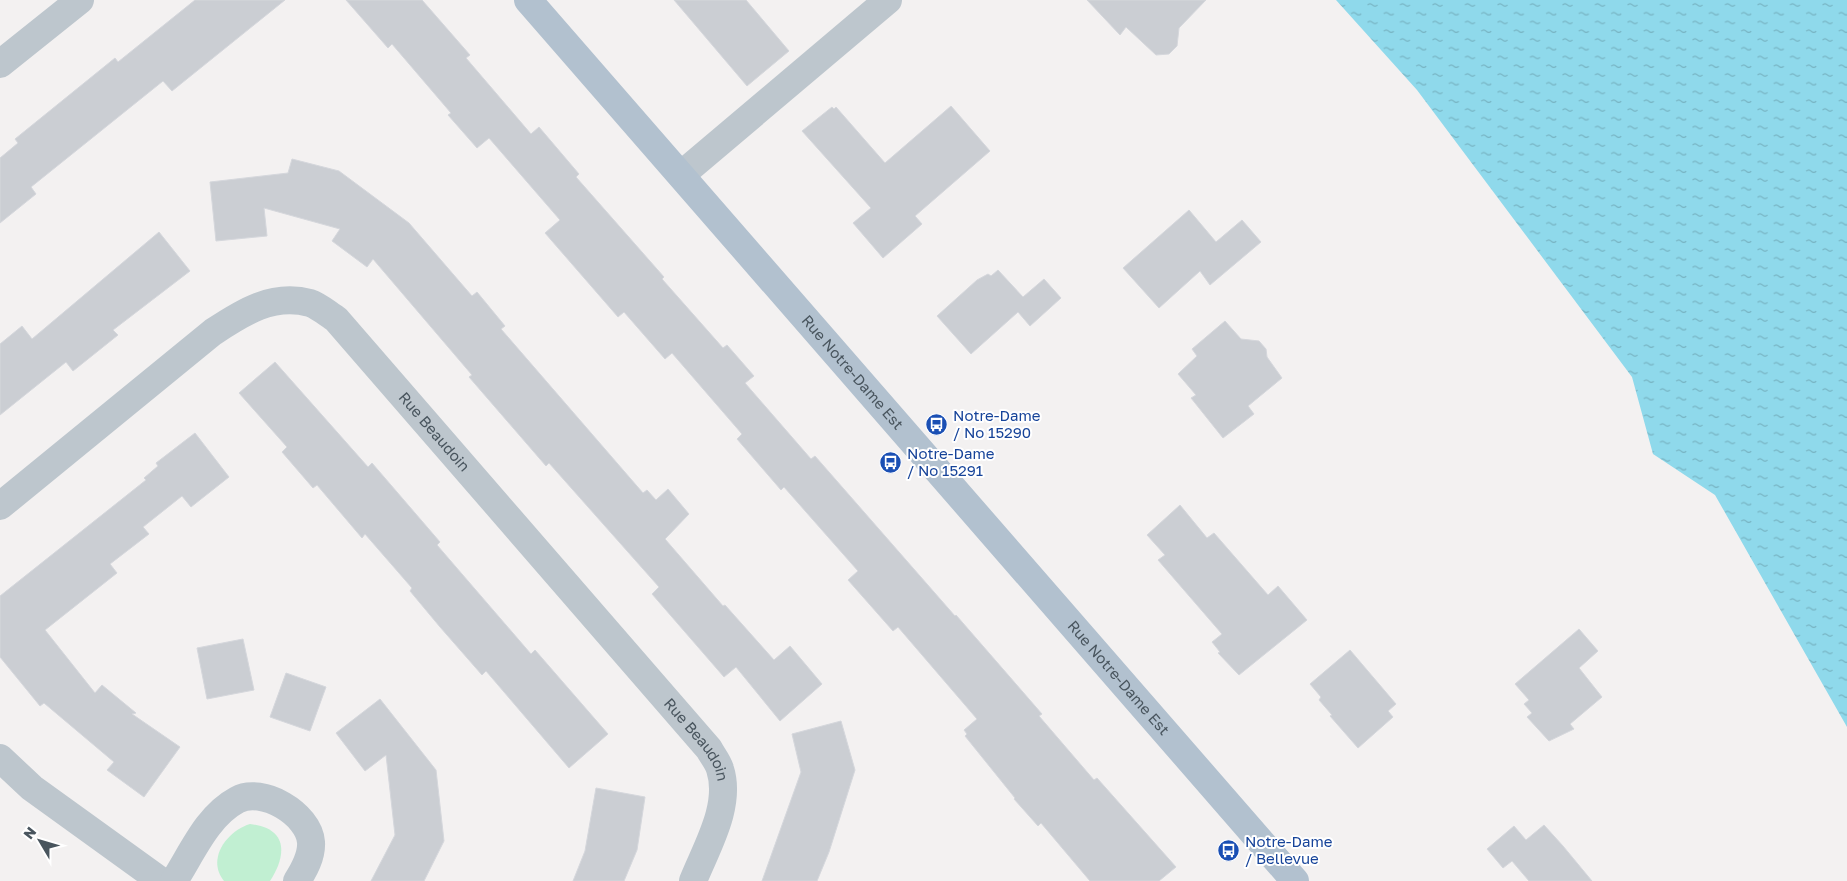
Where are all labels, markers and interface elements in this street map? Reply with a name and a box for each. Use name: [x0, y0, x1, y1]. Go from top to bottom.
street label: Rue Notre-Dame Est: [798, 311, 908, 433]
street label: Rue Beaudoin: [395, 388, 474, 475]
place label: Notre-Dame / No 15290: [953, 406, 1041, 441]
bus stop icon: Notre-Dame / No 15290: [925, 413, 949, 437]
place label: Notre-Dame / No 15291: [907, 444, 995, 479]
bus stop icon: Notre-Dame / No 15291: [879, 451, 903, 475]
street label: Rue Notre-Dame Est: [1064, 616, 1174, 738]
street label: Rue Beaudoin: [661, 694, 733, 782]
north arrow: [15, 816, 65, 866]
text: N: [19, 823, 39, 842]
place label: Notre-Dame / Bellevue: [1245, 832, 1333, 867]
bus stop icon: Notre-Dame / Bellevue: [1217, 839, 1241, 863]

